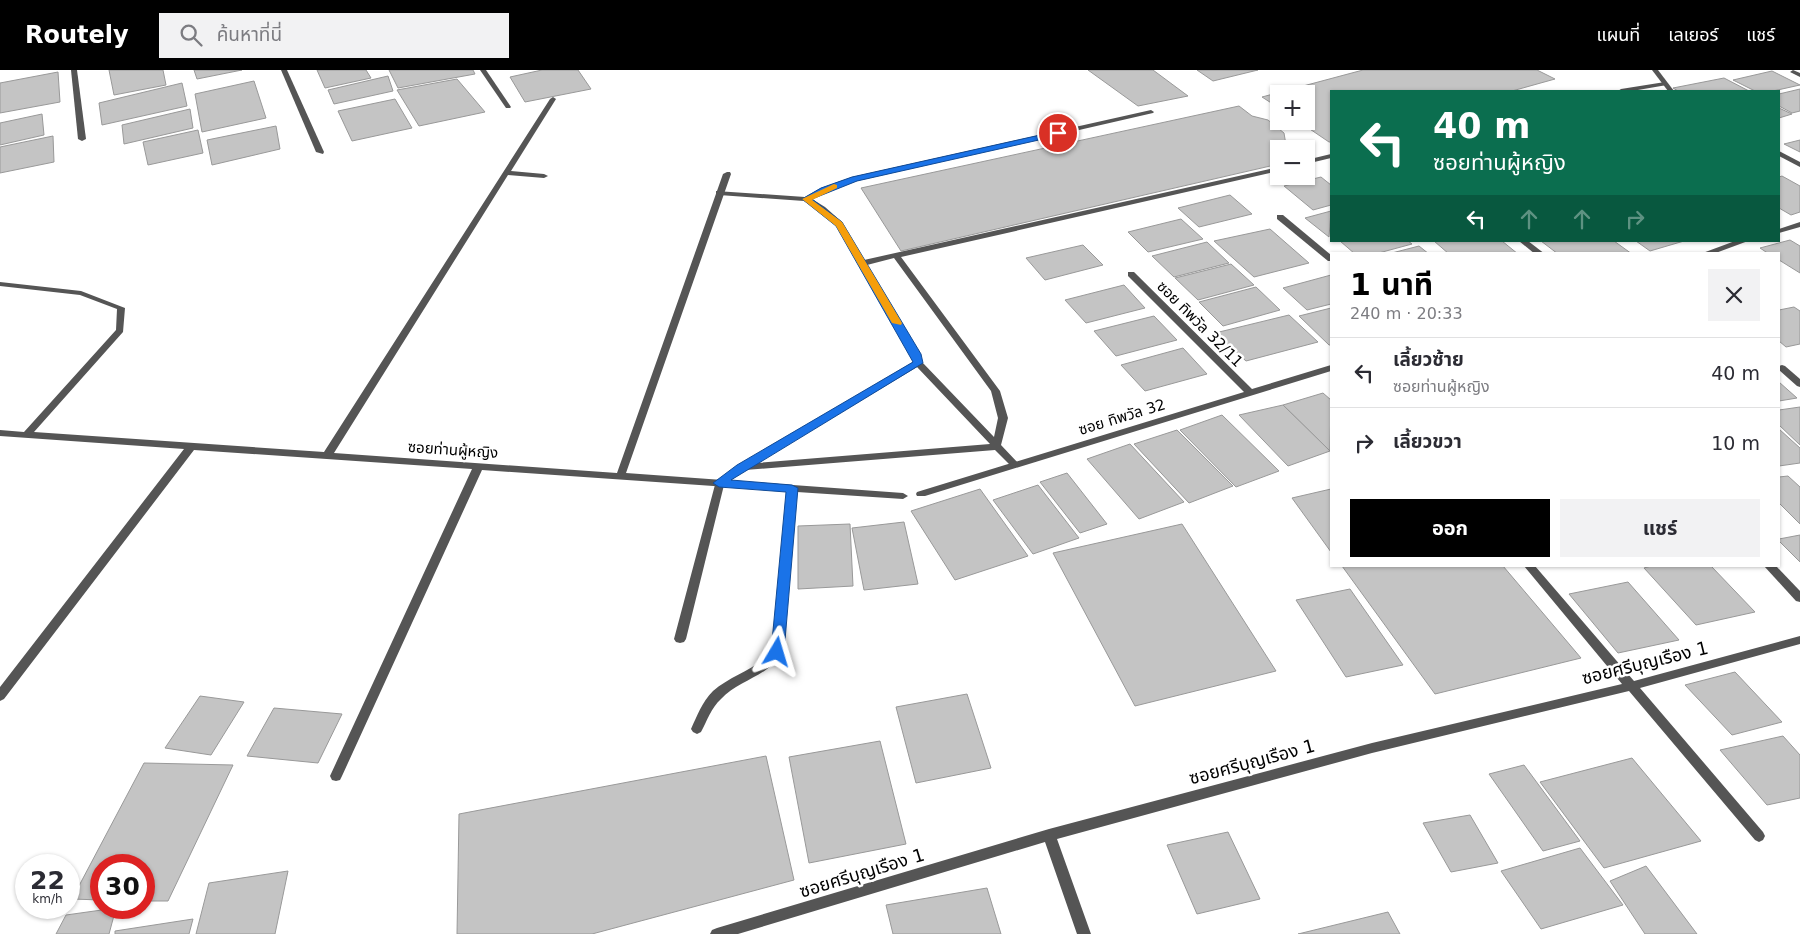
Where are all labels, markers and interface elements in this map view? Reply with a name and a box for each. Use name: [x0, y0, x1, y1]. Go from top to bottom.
search box: [159, 13, 509, 58]
text: Routely: [25, 21, 129, 49]
icon: search: [177, 21, 205, 49]
text: ค้นหาที่นี่: [217, 23, 282, 45]
text: แผนที่: [1596, 24, 1640, 45]
text: เลเยอร์: [1668, 24, 1718, 45]
text: แชร์: [1746, 24, 1775, 45]
map controls: [1270, 85, 1315, 185]
button: +: [1270, 85, 1315, 130]
text: 40 m: [1433, 106, 1530, 146]
icon: left: [1350, 110, 1415, 175]
pin: [1037, 112, 1079, 154]
icon: arrive: [1044, 119, 1072, 147]
button: −: [1270, 140, 1315, 185]
text: ซอยท่านผู้หญิง: [1433, 150, 1566, 175]
icon: left: [1462, 205, 1490, 233]
icon: ahead: [1515, 205, 1543, 233]
icon: ahead: [1568, 205, 1596, 233]
icon: right: [1621, 205, 1649, 233]
text: 1 นาที: [1350, 267, 1433, 302]
button: close: [1708, 269, 1760, 321]
street label: ซอย ทิพวัล 32/11: [1153, 277, 1247, 371]
text: 240 m · 20:33: [1350, 304, 1463, 323]
text: เลี้ยวซ้าย: [1393, 348, 1464, 370]
icon: left: [1350, 359, 1378, 387]
text: 40 m: [1711, 362, 1760, 384]
text: ซอยท่านผู้หญิง: [1393, 377, 1490, 396]
street label: ซอย ทิพวัล 32: [1076, 395, 1168, 439]
icon: right: [1350, 429, 1378, 457]
text: เลี้ยวขวา: [1393, 430, 1462, 452]
text: 10 m: [1711, 432, 1760, 454]
street label: ซอยท่านผู้หญิง: [407, 438, 499, 462]
button: ออก: [1350, 499, 1550, 557]
button: แชร์: [1560, 499, 1760, 557]
position arrow: [750, 625, 802, 677]
street label: ซอยศรีบุญเรือง 1: [1580, 637, 1710, 689]
street label: ซอยศรีบุญเรือง 1: [1187, 735, 1317, 789]
street label: ซอยศรีบุญเรือง 1: [797, 844, 927, 902]
speed limit sign: 30: [90, 854, 155, 919]
text: 22: [30, 866, 65, 895]
text: km/h: [32, 892, 63, 906]

